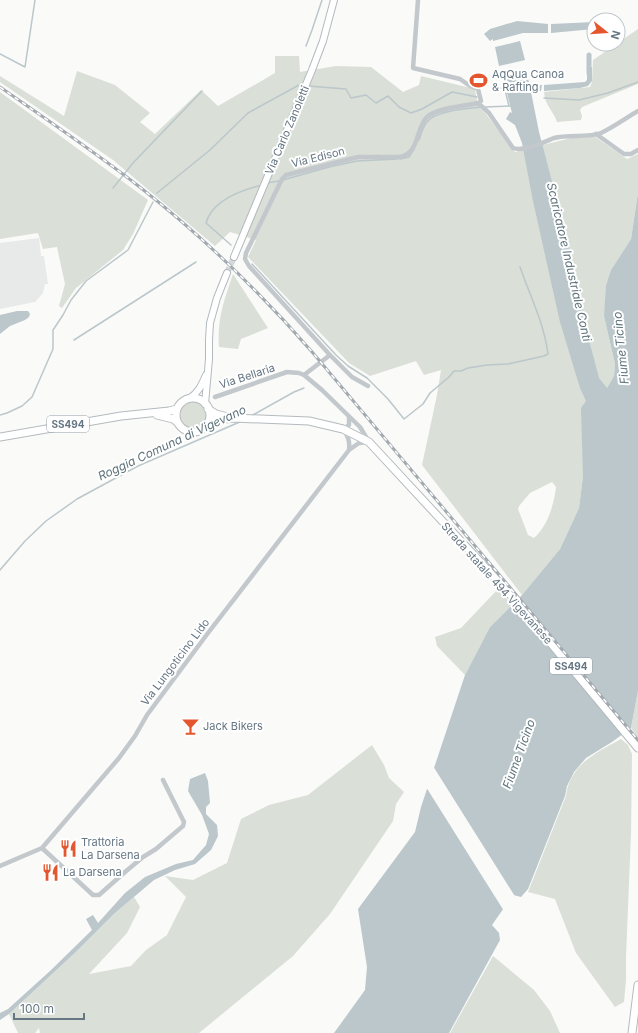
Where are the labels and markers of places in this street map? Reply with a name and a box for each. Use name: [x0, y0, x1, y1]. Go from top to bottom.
place label: AqQua Canoa & Rafting: [492, 67, 564, 94]
sports icon: AqQua Canoa & Rafting: [469, 70, 489, 90]
bar icon: Jack Bikers: [180, 716, 200, 736]
place label: Jack Bikers: [203, 719, 263, 733]
place label: Trattoria La Darsena: [81, 835, 140, 862]
restaurant icon: Trattoria La Darsena: [58, 838, 78, 858]
restaurant icon: La Darsena: [40, 862, 60, 882]
place label: La Darsena: [63, 865, 122, 879]

